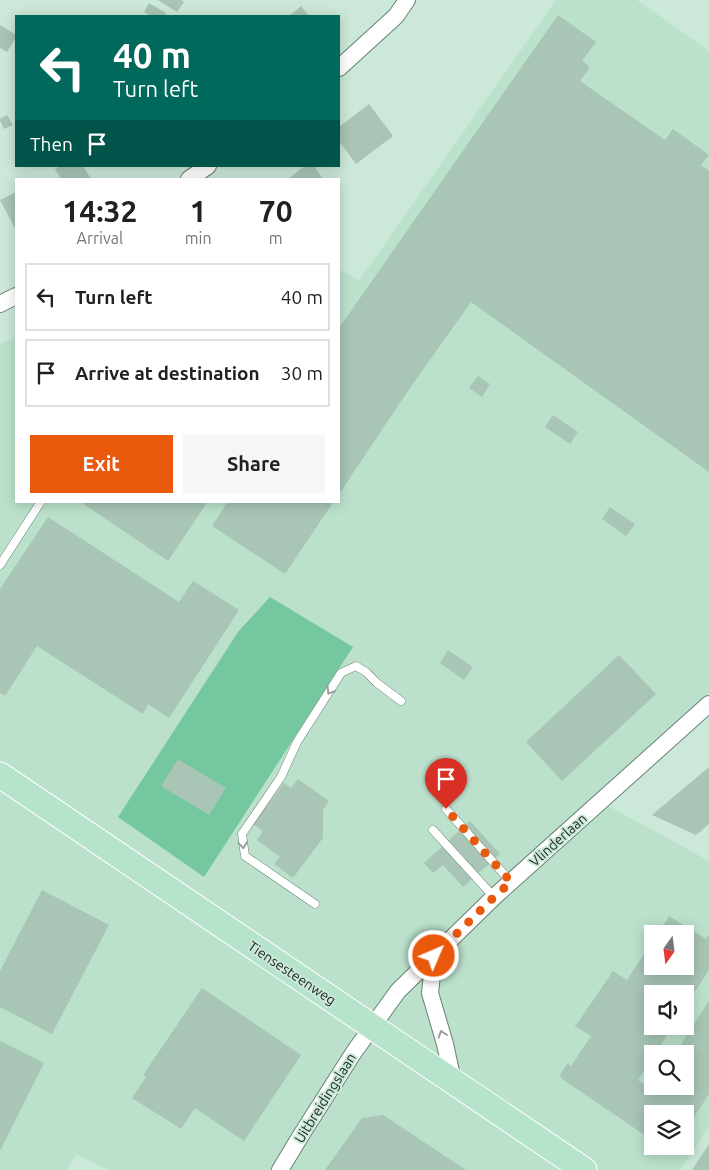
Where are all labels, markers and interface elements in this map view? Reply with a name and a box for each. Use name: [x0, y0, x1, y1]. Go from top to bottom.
icon: left: [30, 35, 95, 100]
text: 40 m: [113, 35, 191, 75]
text: Turn left: [113, 76, 198, 101]
icon: arrive: [83, 130, 111, 158]
text: Then: [30, 133, 73, 155]
text: 14:32: [62, 194, 137, 228]
text: 1: [190, 194, 207, 228]
text: 70: [259, 194, 293, 228]
text: Arrival: [77, 229, 123, 247]
text: min: [185, 229, 212, 247]
text: m: [269, 229, 283, 247]
icon: left: [32, 283, 60, 311]
text: Turn left: [75, 286, 153, 308]
text: 40 m: [281, 286, 323, 308]
icon: arrive: [32, 359, 60, 387]
text: Arrive at destination: [75, 362, 260, 384]
text: 30 m: [281, 362, 323, 384]
button: Exit: [30, 435, 173, 493]
button: Share: [183, 435, 325, 493]
one-way arrow: [326, 685, 336, 694]
pin: [425, 758, 467, 809]
icon: arrive: [432, 765, 460, 793]
street label: Vlinderlaan: [526, 810, 590, 870]
one-way arrow: [237, 842, 248, 850]
north arrow: [644, 925, 694, 975]
map controls: [644, 925, 694, 1155]
position arrow: [407, 929, 459, 981]
street label: Tiensesteenweg: [245, 938, 339, 1008]
button: sound: [644, 985, 694, 1035]
one-way arrow: [437, 1030, 447, 1038]
button: search: [644, 1045, 694, 1095]
street label: Uitbreidingslaan: [291, 1050, 359, 1146]
button: layers: [644, 1105, 694, 1155]

